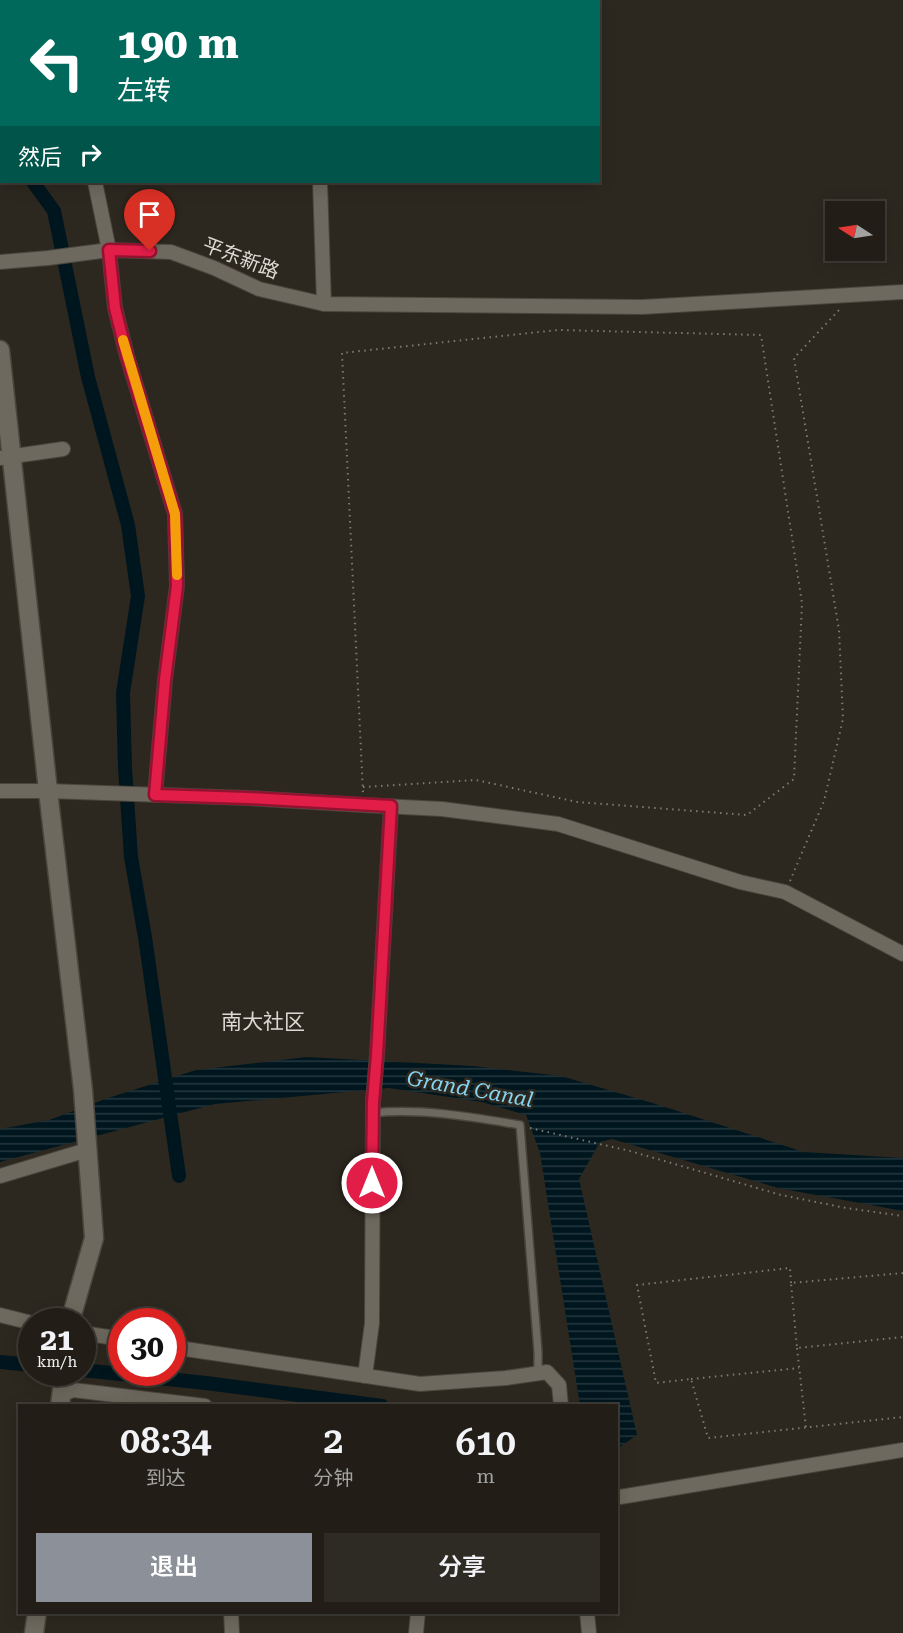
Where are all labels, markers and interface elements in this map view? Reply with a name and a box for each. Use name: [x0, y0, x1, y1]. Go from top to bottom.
text: 190 m: [117, 19, 239, 68]
icon: left: [18, 24, 96, 102]
text: 左转: [117, 75, 171, 107]
icon: right: [74, 138, 107, 171]
text: 然后: [18, 145, 62, 170]
pin: [124, 189, 175, 251]
icon: arrive: [133, 198, 166, 231]
north arrow: [825, 201, 885, 261]
map controls: [825, 201, 885, 261]
street label: 平东新路: [199, 232, 283, 284]
district label: 南大社区: [221, 1010, 305, 1034]
water label: Grand Canal: [405, 1066, 535, 1112]
position arrow: [340, 1151, 404, 1215]
speed limit sign: 30: [108, 1308, 186, 1386]
text: 21: [40, 1322, 74, 1357]
text: km/h: [37, 1353, 77, 1371]
text: 08:34: [120, 1420, 211, 1462]
text: 2: [323, 1420, 343, 1462]
text: 610: [455, 1422, 516, 1464]
text: m: [477, 1464, 495, 1488]
text: 到达: [146, 1466, 186, 1490]
text: 分钟: [313, 1466, 353, 1490]
button: 退出: [36, 1533, 312, 1602]
button: 分享: [324, 1533, 600, 1602]

